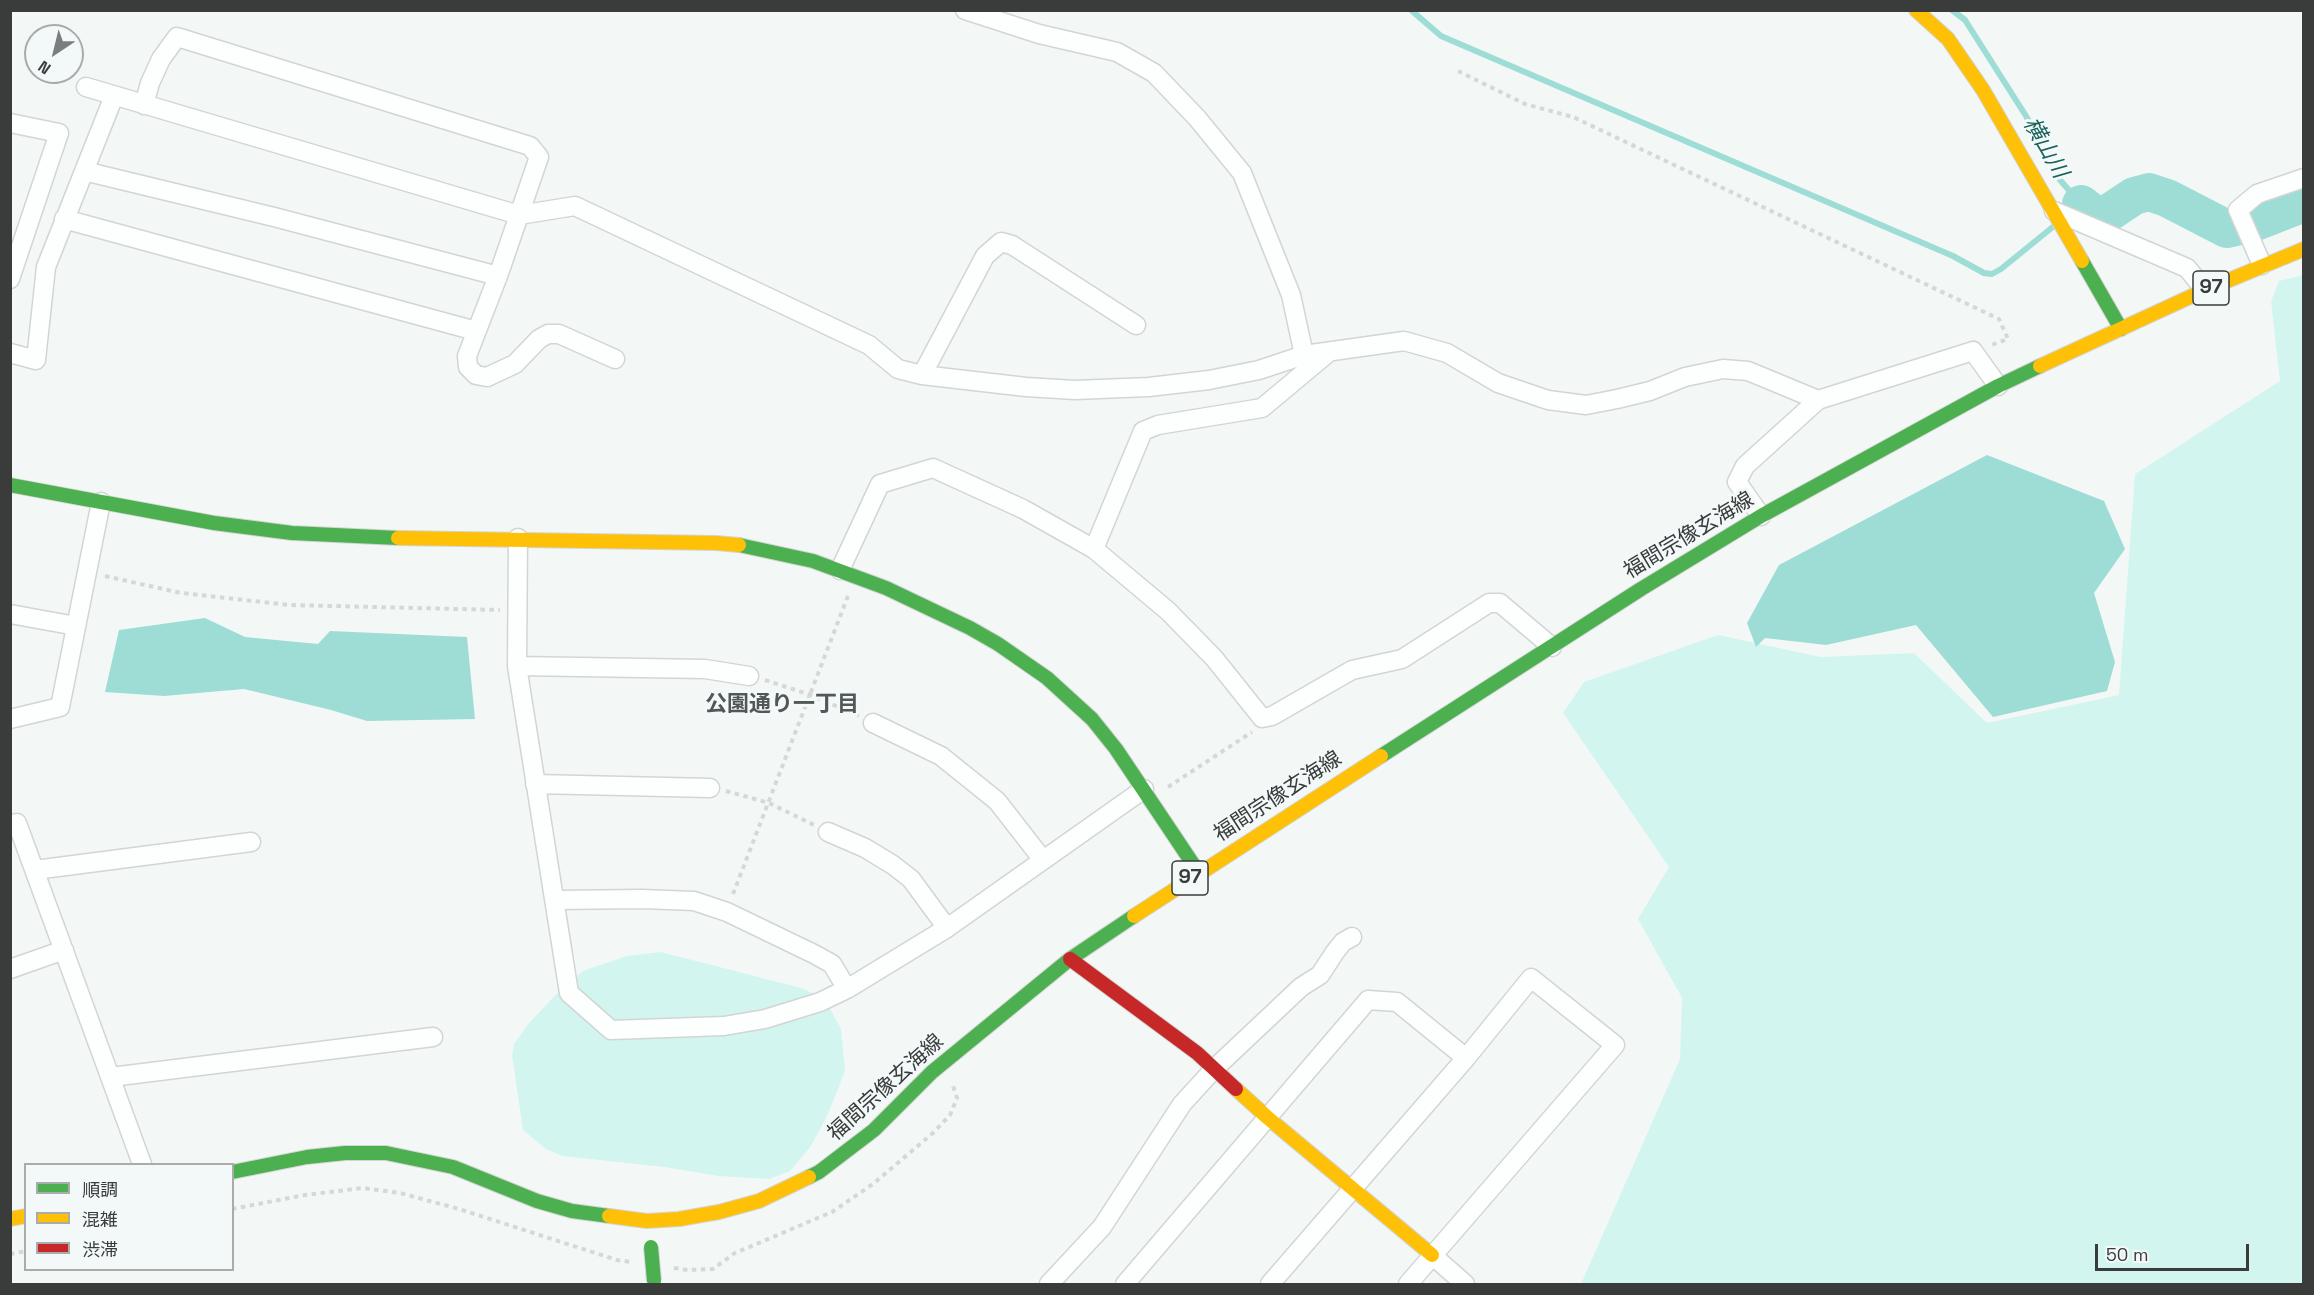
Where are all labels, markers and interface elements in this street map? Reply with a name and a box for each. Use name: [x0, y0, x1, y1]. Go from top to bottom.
north arrow: [24, 24, 84, 84]
text: N: [34, 56, 55, 79]
water label: 横山川: [2017, 113, 2073, 183]
road number: 97: [2193, 271, 2229, 305]
street label: 福間宗像玄海線: [1620, 487, 1758, 585]
district label: 公園通り一丁目: [705, 692, 859, 718]
street label: 福間宗像玄海線: [1209, 746, 1347, 848]
road number: 97: [1172, 861, 1208, 895]
street label: 福間宗像玄海線: [823, 1029, 949, 1147]
legend: [24, 1163, 234, 1271]
text: 順調: [82, 1178, 118, 1201]
text: 混雑: [82, 1208, 118, 1231]
scale bar: [2098, 1232, 2252, 1270]
text: 渋滞: [82, 1238, 118, 1261]
text: 50 m: [2106, 1243, 2148, 1266]

